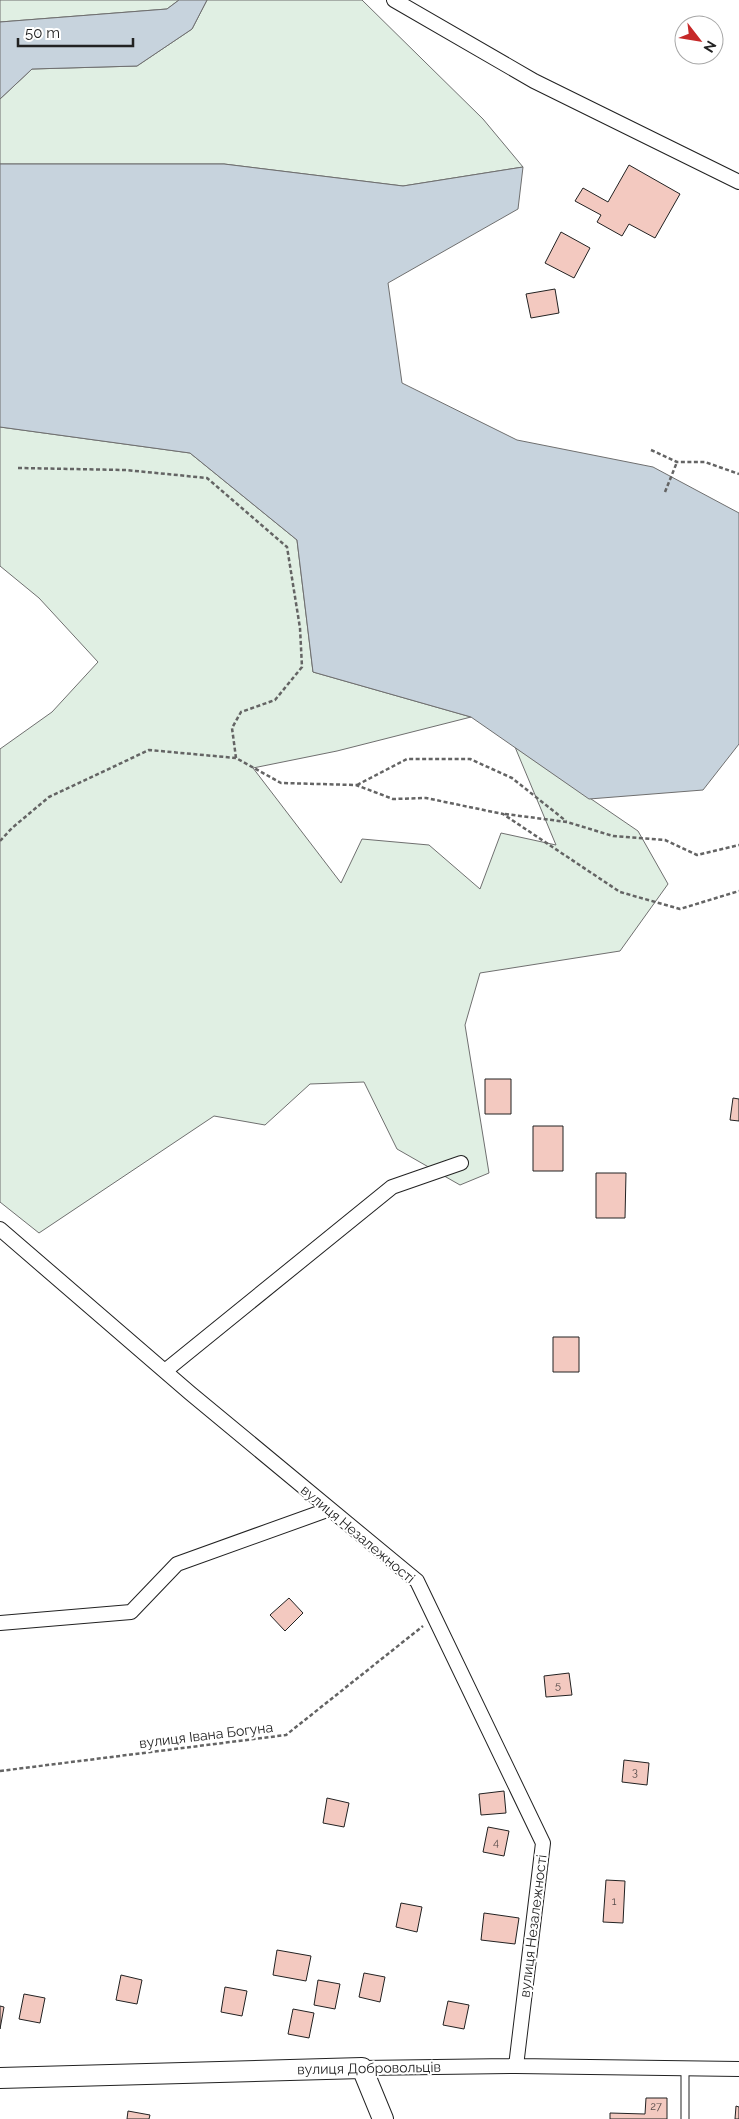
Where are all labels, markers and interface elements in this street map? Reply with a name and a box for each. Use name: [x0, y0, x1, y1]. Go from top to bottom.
scale bar: [18, 15, 132, 47]
north arrow: [674, 15, 724, 65]
text: 50 m: [25, 24, 60, 42]
text: N: [701, 38, 720, 55]
street label: вулиця Незалежності: [298, 1482, 418, 1586]
house number: 5: [555, 1679, 561, 1692]
street label: вулиця Івана Богуна: [138, 1719, 274, 1751]
house number: 3: [632, 1766, 638, 1779]
house number: 4: [493, 1836, 499, 1849]
street label: вулиця Незалежності: [516, 1854, 550, 1998]
house number: 1: [612, 1895, 617, 1908]
street label: вулиця Добровольців: [297, 2059, 441, 2077]
house number: 27: [650, 2100, 662, 2113]

